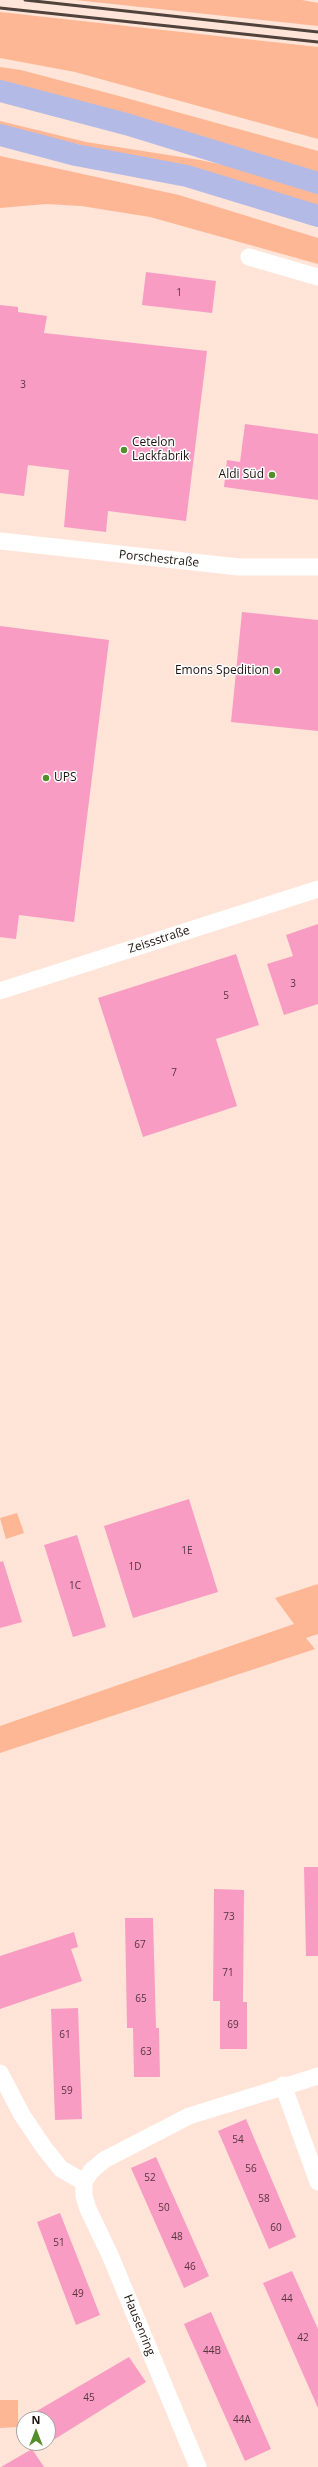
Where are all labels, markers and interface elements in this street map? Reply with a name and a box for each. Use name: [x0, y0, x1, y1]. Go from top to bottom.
house number: 1: [176, 287, 182, 299]
house number: 3: [20, 379, 26, 391]
place label: Cetelon Lackfabrik: [132, 436, 189, 464]
marker: Cetelon Lackfabrik: [119, 445, 129, 455]
place label: Aldi Süd: [219, 468, 264, 482]
marker: Aldi Süd: [267, 470, 277, 480]
street label: Porschestraße: [118, 548, 200, 570]
place label: Emons Spedition: [175, 664, 269, 678]
marker: Emons Spedition: [272, 666, 282, 676]
place label: UPS: [54, 771, 77, 785]
marker: UPS: [41, 773, 51, 783]
street label: Zeissstraße: [126, 923, 192, 957]
house number: 3: [290, 978, 296, 990]
house number: 5: [223, 990, 229, 1002]
house number: 7: [171, 1067, 177, 1079]
house number: 1E: [181, 1545, 193, 1557]
house number: 1D: [129, 1561, 141, 1573]
house number: 1C: [69, 1580, 81, 1592]
house number: 73: [223, 1911, 235, 1923]
house number: 67: [134, 1939, 146, 1951]
house number: 71: [222, 1967, 234, 1979]
house number: 65: [135, 1993, 147, 2005]
house number: 69: [227, 2019, 239, 2031]
house number: 61: [59, 2029, 71, 2041]
house number: 63: [140, 2046, 152, 2058]
house number: 59: [61, 2085, 73, 2097]
house number: 54: [232, 2134, 244, 2146]
house number: 56: [245, 2163, 257, 2175]
house number: 52: [144, 2172, 156, 2184]
house number: 58: [258, 2193, 270, 2205]
house number: 50: [158, 2202, 170, 2214]
house number: 60: [270, 2222, 282, 2234]
house number: 48: [171, 2231, 183, 2243]
house number: 51: [53, 2237, 65, 2249]
house number: 46: [184, 2261, 196, 2273]
house number: 49: [72, 2288, 84, 2300]
street label: Hausenring: [120, 2292, 158, 2358]
house number: 44: [281, 2293, 293, 2305]
house number: 42: [297, 2332, 309, 2344]
house number: 44B: [203, 2345, 221, 2357]
house number: 45: [83, 2392, 95, 2404]
north arrow: [16, 2411, 56, 2451]
text: N: [32, 2412, 40, 2427]
house number: 44A: [233, 2414, 251, 2426]

